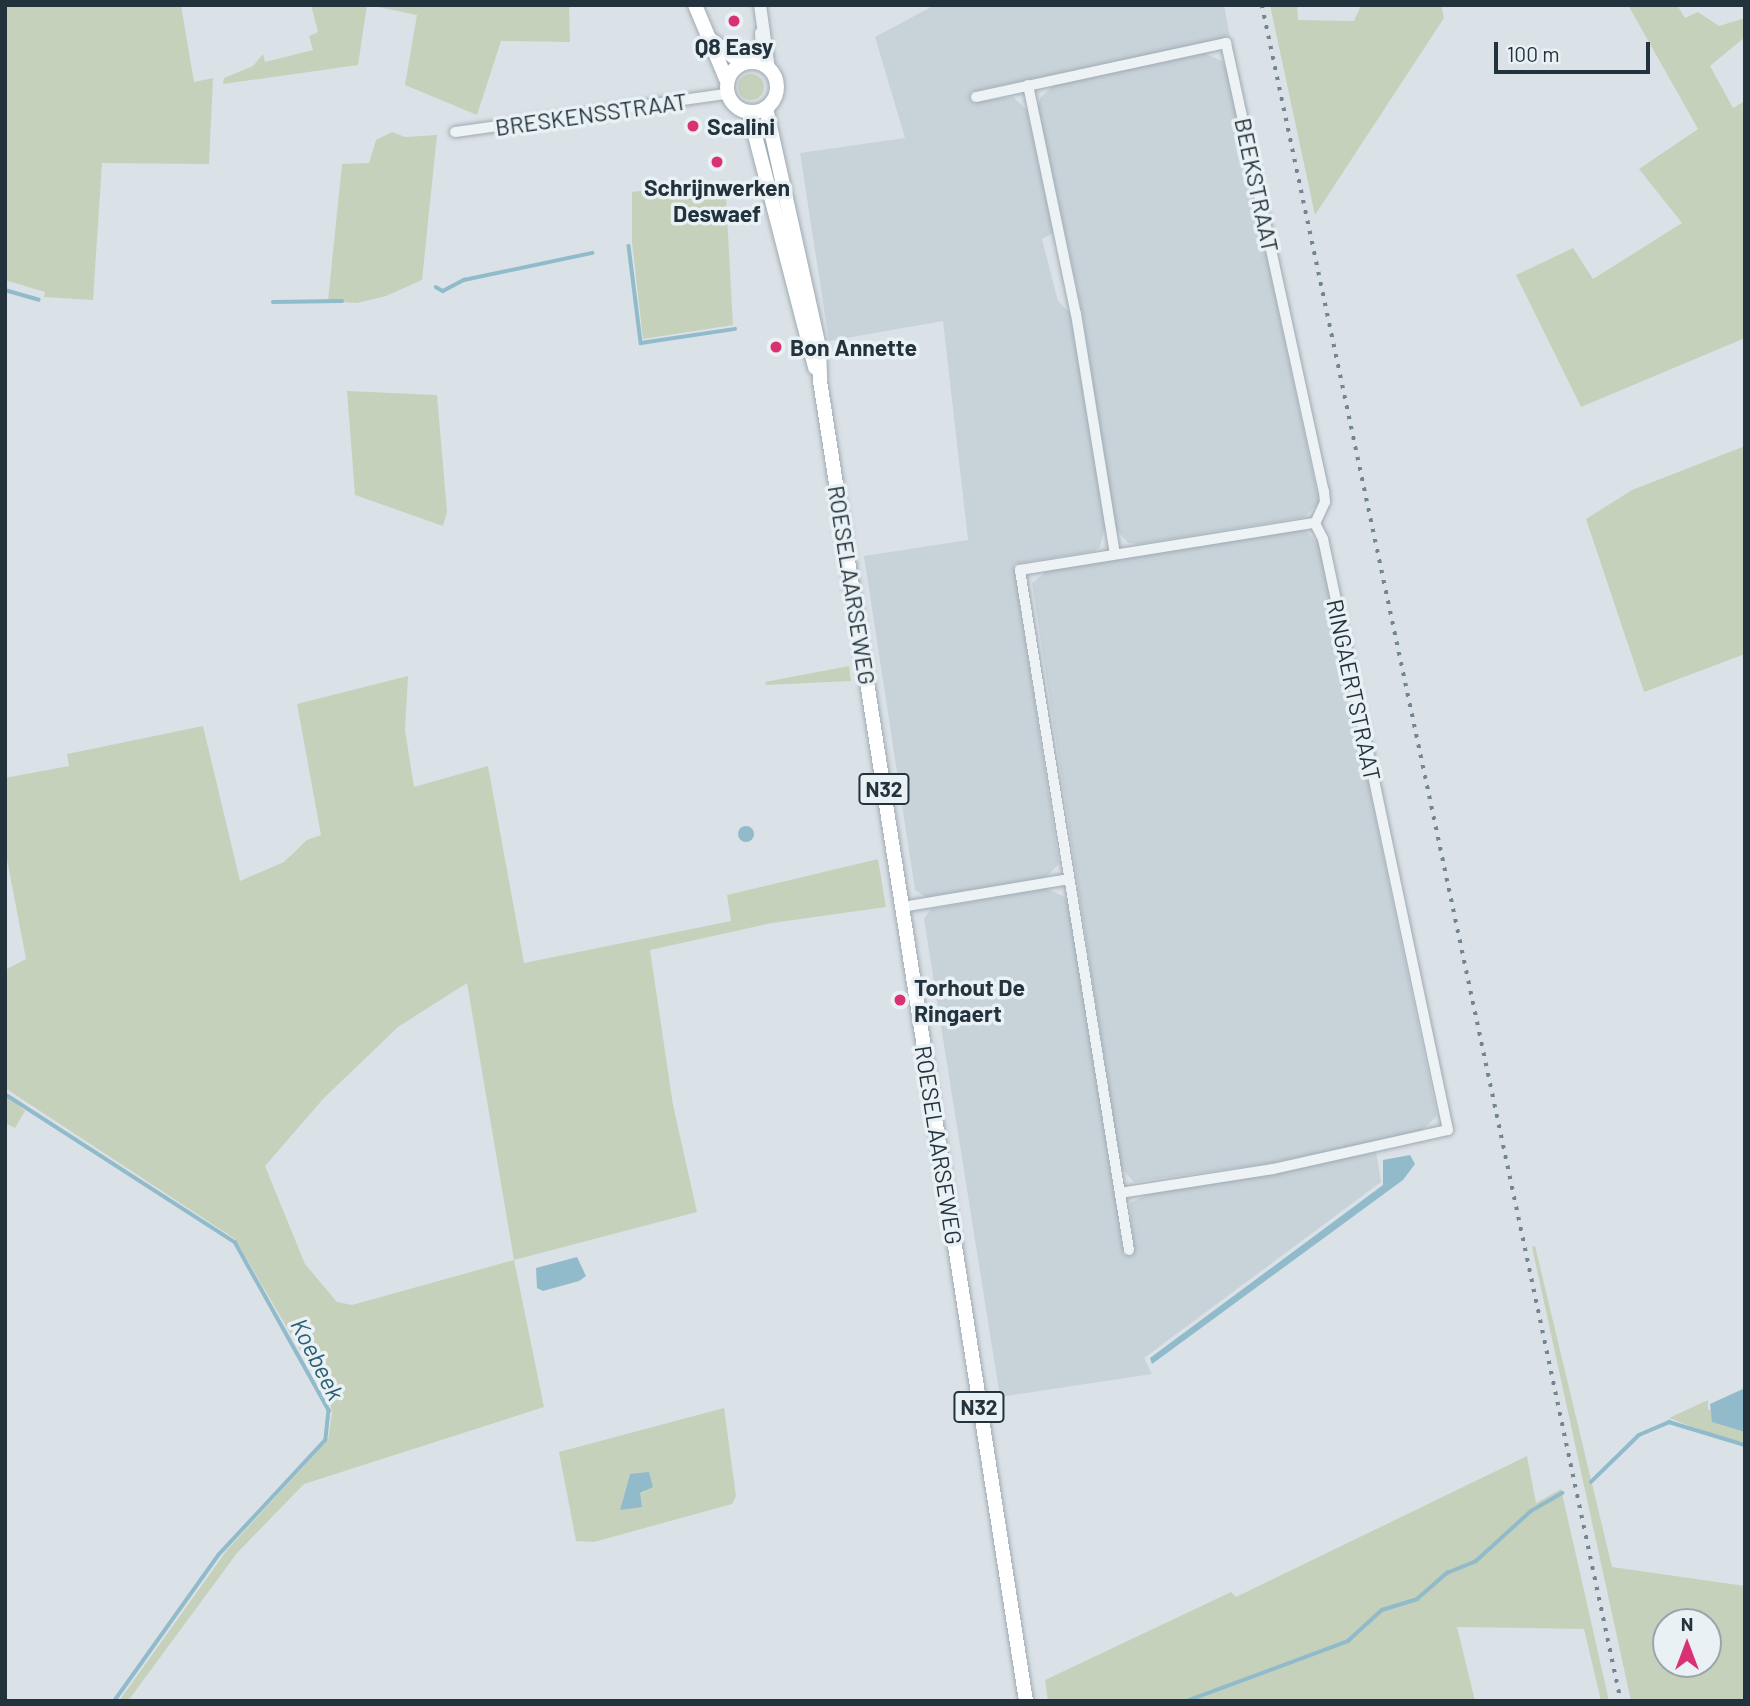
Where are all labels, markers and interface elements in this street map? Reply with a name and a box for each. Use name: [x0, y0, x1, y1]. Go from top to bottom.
marker: Q8 Easy: [726, 13, 742, 29]
scale bar: [1498, 28, 1654, 72]
place label: Q8 Easy: [695, 32, 773, 60]
text: 100 m: [1507, 41, 1560, 66]
street label: BRESKENSSTRAAT: [493, 87, 689, 141]
place label: Scalini: [707, 112, 775, 140]
street label: BEEKSTRAAT: [1229, 115, 1285, 255]
marker: Scalini: [685, 118, 701, 134]
marker: Schrijnwerken Deswaef: [709, 154, 725, 170]
place label: Schrijnwerken Deswaef: [644, 173, 790, 227]
place label: Bon Annette: [790, 333, 917, 361]
marker: Bon Annette: [768, 339, 784, 355]
street label: ROESELAARSEWEG: [823, 483, 881, 687]
street label: RINGAERTSTRAAT: [1321, 597, 1387, 783]
road number: N32: [858, 772, 910, 806]
place label: Torhout De Ringaert: [914, 973, 1025, 1027]
marker: Torhout De Ringaert: [892, 992, 908, 1008]
street label: ROESELAARSEWEG: [910, 1043, 968, 1247]
water label: Koebeek: [285, 1313, 351, 1405]
road number: N32: [953, 1390, 1005, 1424]
north arrow: [1652, 1608, 1722, 1678]
text: N: [1681, 1612, 1693, 1635]

